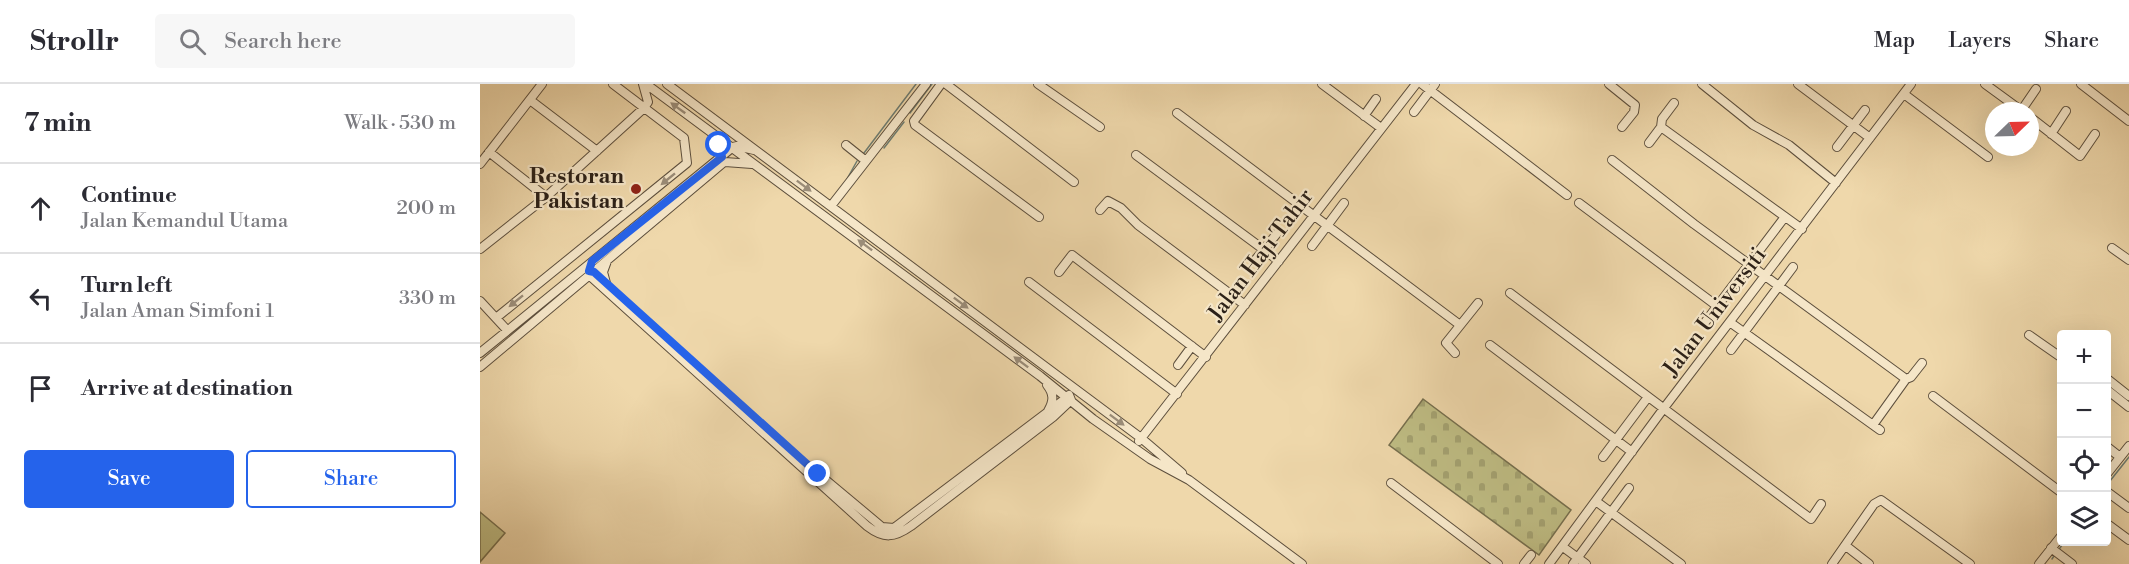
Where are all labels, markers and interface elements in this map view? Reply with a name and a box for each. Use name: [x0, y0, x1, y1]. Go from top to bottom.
search box: [155, 14, 575, 68]
text: Strollr: [30, 24, 119, 59]
icon: search: [176, 25, 209, 58]
text: Search here: [224, 28, 342, 55]
text: Map: [1874, 28, 1915, 54]
text: Layers: [1948, 28, 2011, 54]
text: Share: [2044, 28, 2099, 54]
one-way arrow: [671, 102, 686, 114]
north arrow: [1985, 102, 2039, 156]
text: 7 min: [24, 107, 91, 139]
text: Walk · 530 m: [344, 111, 456, 136]
route start: [705, 131, 731, 157]
place label: Restoran Pakistan: [529, 163, 624, 215]
one-way arrow: [660, 172, 676, 185]
one-way arrow: [796, 180, 812, 192]
text: Continue: [81, 182, 177, 209]
marker: Restoran Pakistan: [629, 182, 643, 196]
street label: Jalan Haji Tahir: [1202, 184, 1319, 327]
icon: ahead: [24, 192, 57, 225]
text: 200 m: [396, 196, 456, 221]
text: Jalan Kemandul Utama: [81, 209, 288, 234]
one-way arrow: [857, 240, 872, 252]
street label: Jalan Universiti: [1657, 242, 1772, 383]
text: Turn left: [81, 272, 172, 299]
icon: left: [24, 282, 57, 315]
text: 330 m: [399, 286, 456, 311]
one-way arrow: [509, 294, 524, 307]
one-way arrow: [952, 297, 968, 309]
text: Jalan Aman Simfoni 1: [81, 299, 274, 324]
map controls: [2057, 330, 2111, 546]
button: +: [2057, 330, 2111, 384]
one-way arrow: [1014, 356, 1030, 368]
icon: arrive: [24, 372, 57, 405]
text: Arrive at destination: [81, 375, 293, 402]
button: −: [2057, 384, 2111, 438]
one-way arrow: [1109, 413, 1124, 425]
button: locate: [2057, 438, 2111, 492]
button: Save: [24, 450, 234, 508]
button: Share: [246, 450, 456, 508]
route end: [804, 460, 830, 486]
button: layers: [2057, 492, 2111, 546]

